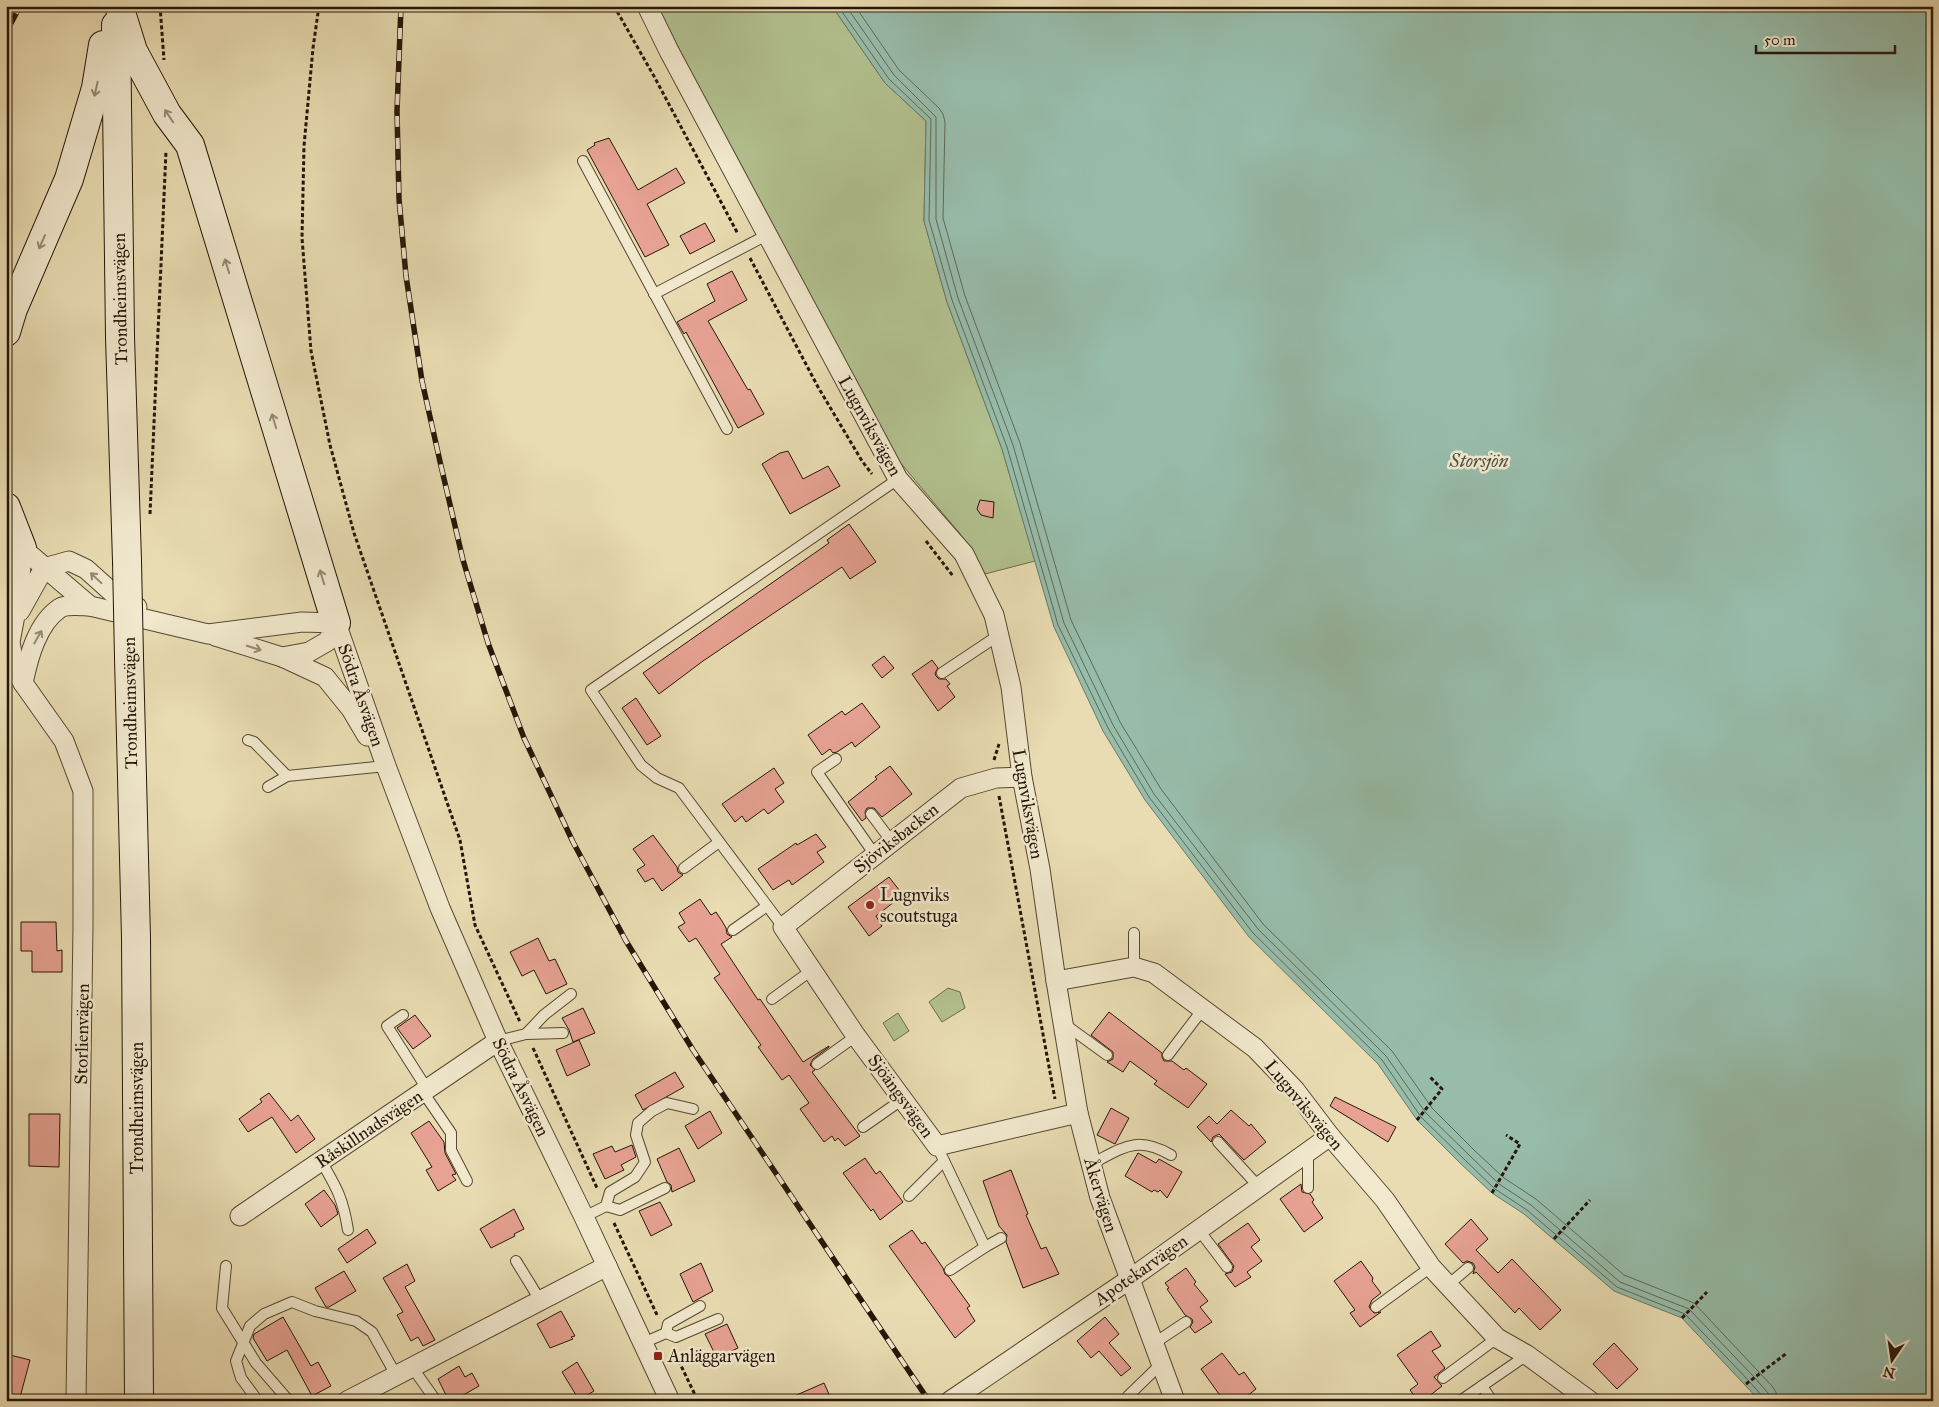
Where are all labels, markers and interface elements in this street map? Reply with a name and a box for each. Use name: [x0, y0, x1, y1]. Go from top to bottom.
scale bar: [1756, 22, 1895, 54]
text: 50 m: [1764, 31, 1796, 49]
one-way arrow: [91, 80, 100, 96]
one-way arrow: [164, 109, 174, 123]
street label: Trondheimsvägen: [108, 232, 133, 365]
one-way arrow: [36, 234, 46, 249]
one-way arrow: [221, 258, 231, 274]
street label: Lugnviksvägen: [833, 372, 907, 481]
one-way arrow: [269, 414, 279, 430]
water label: Storsjön: [1448, 449, 1509, 472]
one-way arrow: [317, 569, 327, 585]
one-way arrow: [90, 572, 103, 584]
one-way arrow: [33, 630, 43, 645]
street label: Trondheimsvägen: [118, 636, 143, 769]
street label: Södra Åsvägen: [332, 641, 389, 750]
one-way arrow: [246, 644, 262, 654]
street label: Lugnviksvägen: [1007, 747, 1049, 861]
street label: Sjöviksbacken: [849, 798, 943, 878]
place label: Lugnviks scoutstuga: [880, 884, 958, 928]
marker: Lugnviks scoutstuga: [864, 899, 876, 911]
street label: Storlienvägen: [70, 983, 95, 1085]
street label: Södra Åsvägen: [487, 1034, 555, 1141]
street label: Trondheimsvägen: [126, 1042, 149, 1174]
street label: Sjöängsvägen: [862, 1050, 939, 1143]
street label: Lugnviksvägen: [1259, 1055, 1348, 1155]
street label: Råskillnadsvägen: [311, 1085, 428, 1174]
street label: Åkervägen: [1078, 1154, 1123, 1235]
street label: Apotekarvägen: [1089, 1230, 1193, 1312]
north arrow: [1866, 1334, 1916, 1384]
place label: Anläggarvägen: [667, 1345, 776, 1368]
marker: Anläggarvägen: [652, 1350, 664, 1362]
text: N: [1881, 1363, 1897, 1382]

